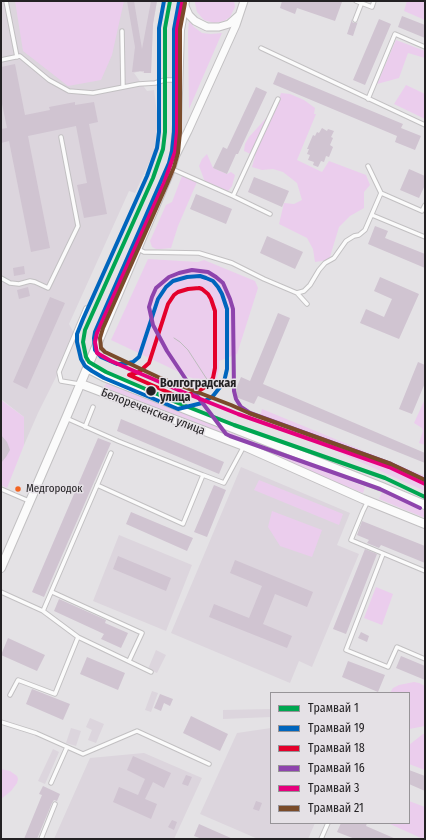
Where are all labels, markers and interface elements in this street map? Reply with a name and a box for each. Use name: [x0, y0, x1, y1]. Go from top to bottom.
place label: Волгоградская улица: [160, 377, 236, 405]
marker: Волгоградская улица: [144, 384, 158, 398]
street label: Белореченская улица: [99, 385, 207, 439]
place label: Медгородок: [26, 482, 82, 496]
marker: Медгородок: [13, 484, 23, 494]
legend: [270, 692, 410, 824]
text: Трамвай 1: [308, 701, 359, 715]
text: Трамвай 19: [308, 721, 365, 735]
text: Трамвай 18: [308, 741, 365, 755]
text: Трамвай 16: [308, 761, 365, 775]
text: Трамвай 3: [308, 781, 359, 795]
text: Трамвай 21: [308, 801, 364, 815]

